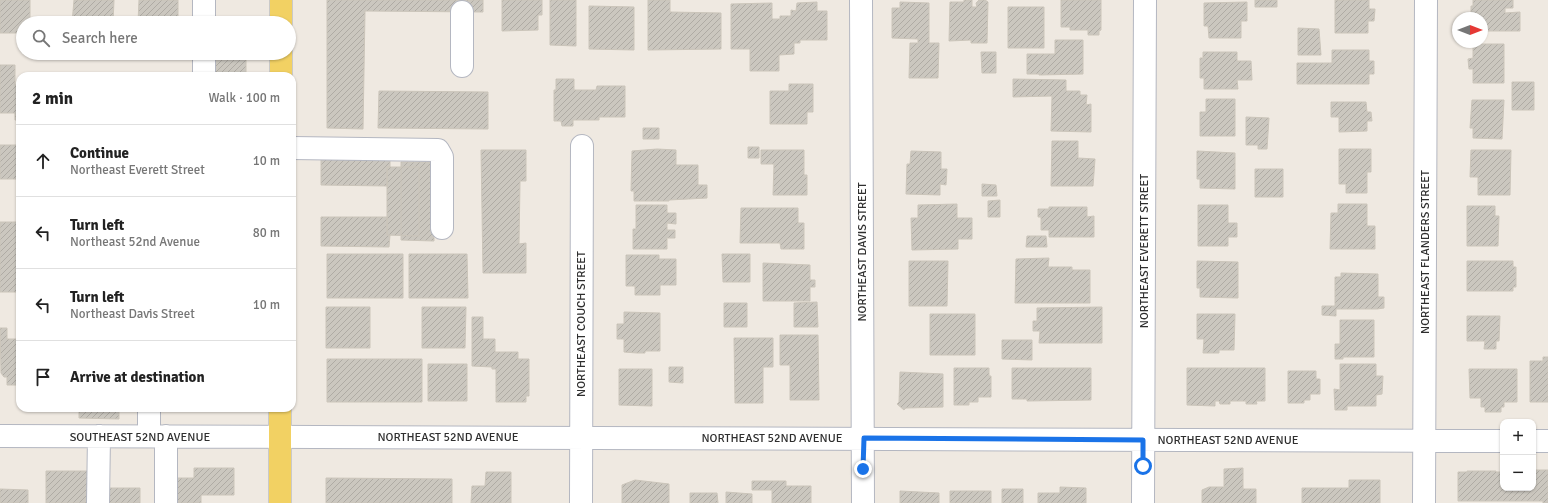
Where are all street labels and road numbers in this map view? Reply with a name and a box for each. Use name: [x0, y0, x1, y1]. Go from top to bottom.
street label: NORTHEAST FLANDERS STREET: [1418, 170, 1433, 334]
street label: NORTHEAST EVERETT STREET: [1137, 174, 1152, 328]
street label: NORTHEAST DAVIS STREET: [855, 182, 870, 322]
street label: NORTHEAST COUCH STREET: [574, 251, 589, 397]
street label: SOUTHEAST 52ND AVENUE: [70, 430, 210, 445]
street label: NORTHEAST 52ND AVENUE: [377, 430, 519, 445]
street label: NORTHEAST 52ND AVENUE: [701, 431, 843, 446]
street label: NORTHEAST 52ND AVENUE: [1157, 433, 1299, 448]

